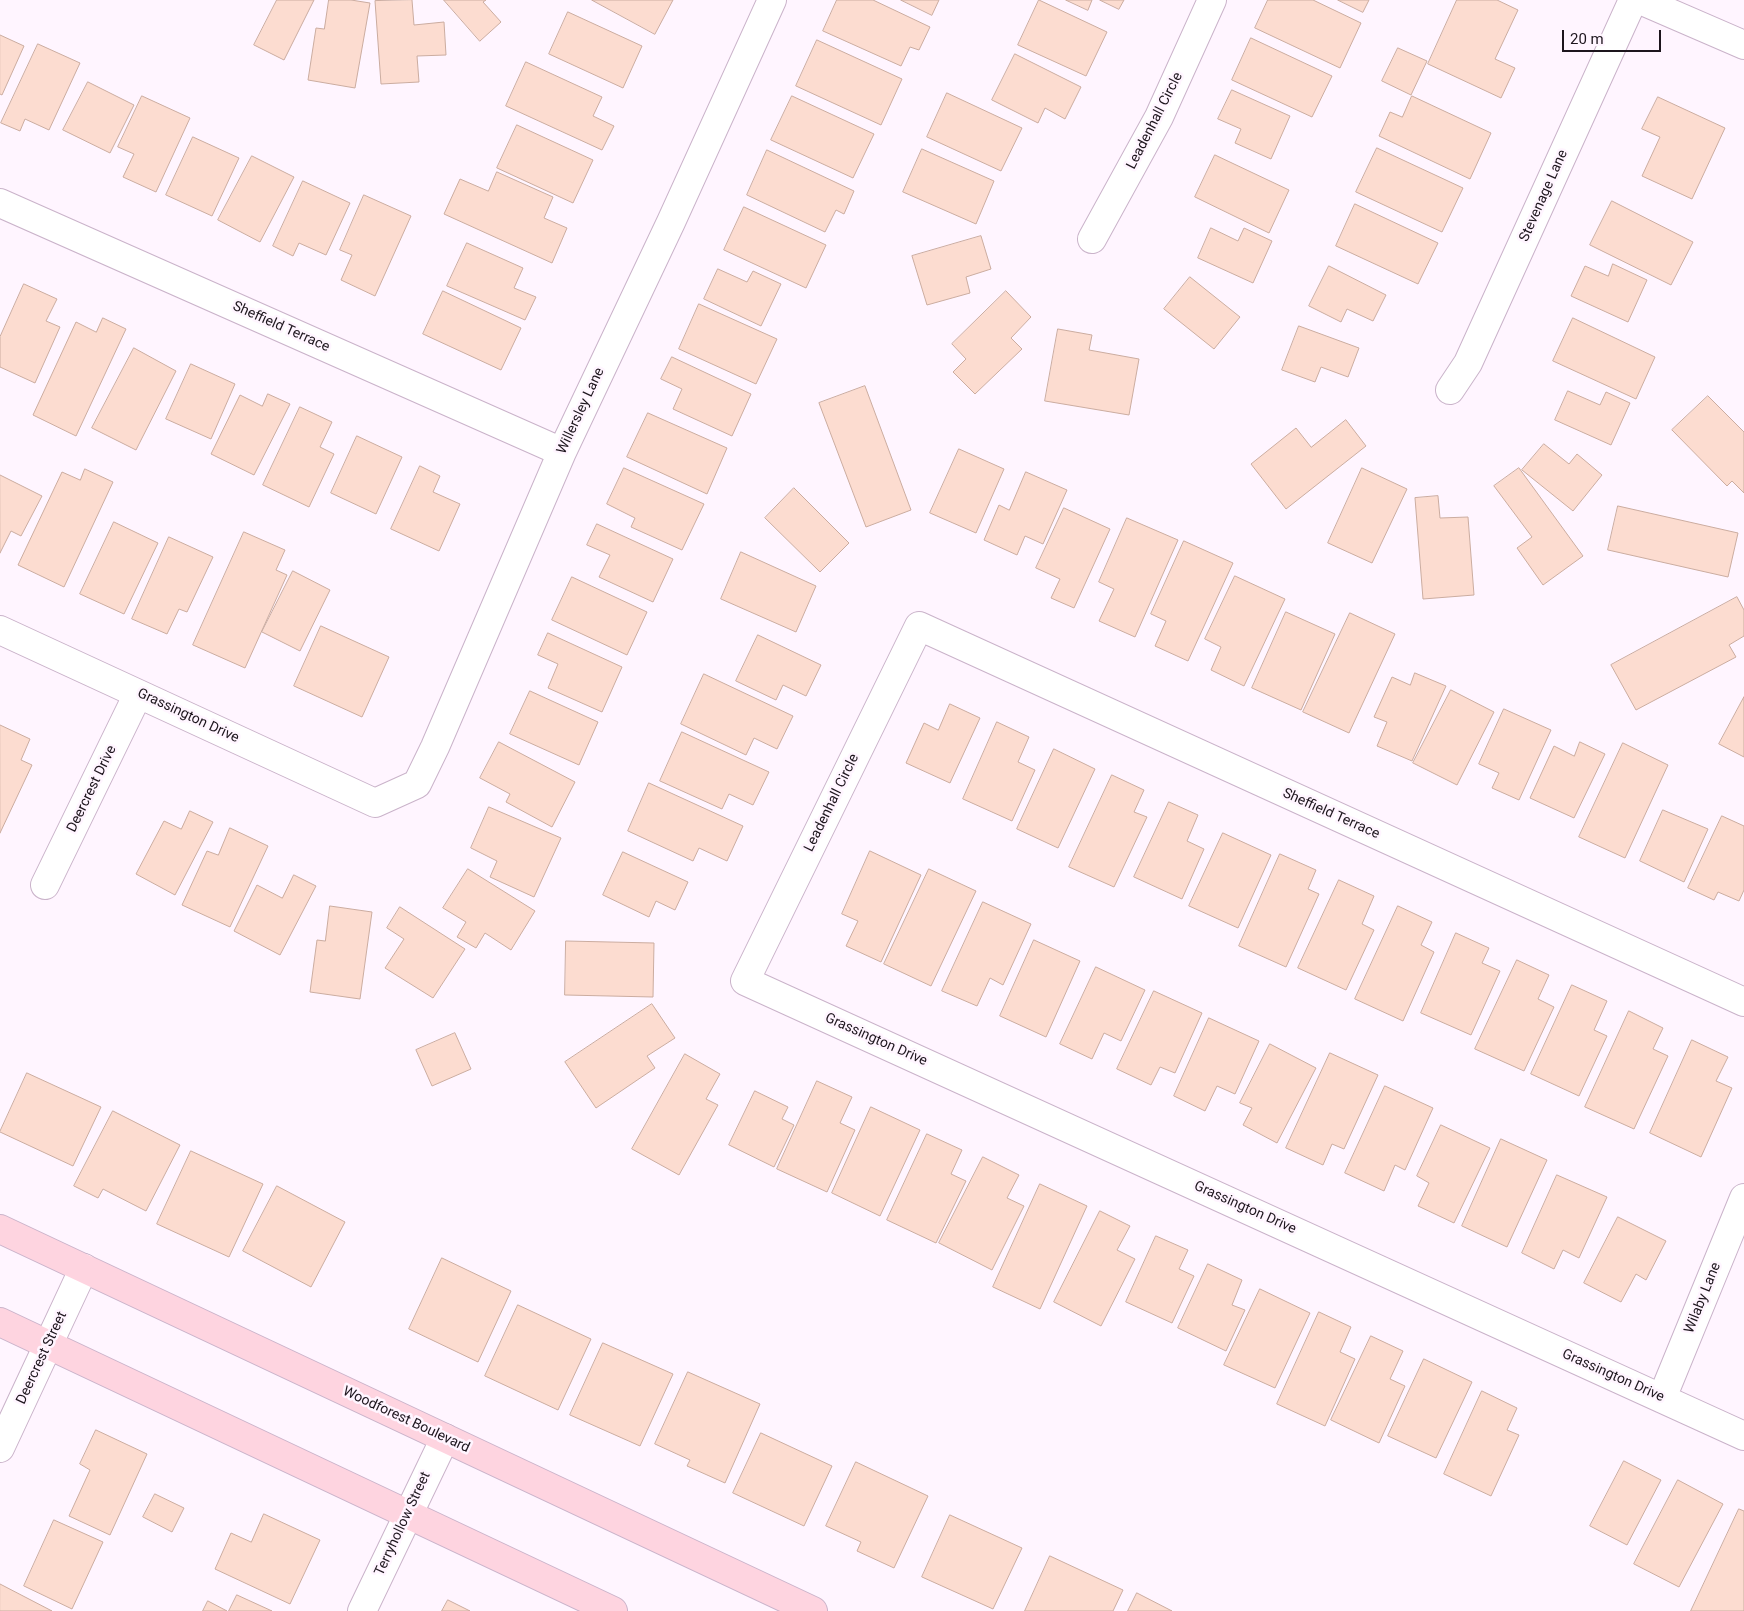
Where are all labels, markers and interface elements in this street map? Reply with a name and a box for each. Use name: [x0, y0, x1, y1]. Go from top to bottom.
scale bar: [1564, 20, 1663, 52]
text: 20 m: [1570, 30, 1604, 48]
street label: Leadenhall Circle: [1123, 70, 1187, 172]
street label: Stevenage Lane: [1516, 147, 1572, 245]
street label: Sheffield Terrace: [230, 298, 332, 356]
street label: Willersley Lane: [554, 365, 608, 457]
street label: Grassington Drive: [135, 685, 241, 747]
street label: Deercrest Drive: [64, 743, 120, 835]
street label: Leadenhall Circle: [801, 751, 863, 855]
street label: Sheffield Terrace: [1280, 785, 1382, 843]
street label: Grassington Drive: [822, 1010, 930, 1070]
street label: Grassington Drive: [1191, 1178, 1299, 1238]
street label: Wilaby Lane: [1681, 1260, 1725, 1336]
street label: Deercrest Street: [13, 1309, 71, 1407]
street label: Grassington Drive: [1559, 1346, 1667, 1406]
street label: Woodforest Boulevard: [340, 1383, 472, 1457]
street label: Terryhollow Street: [372, 1469, 434, 1579]

